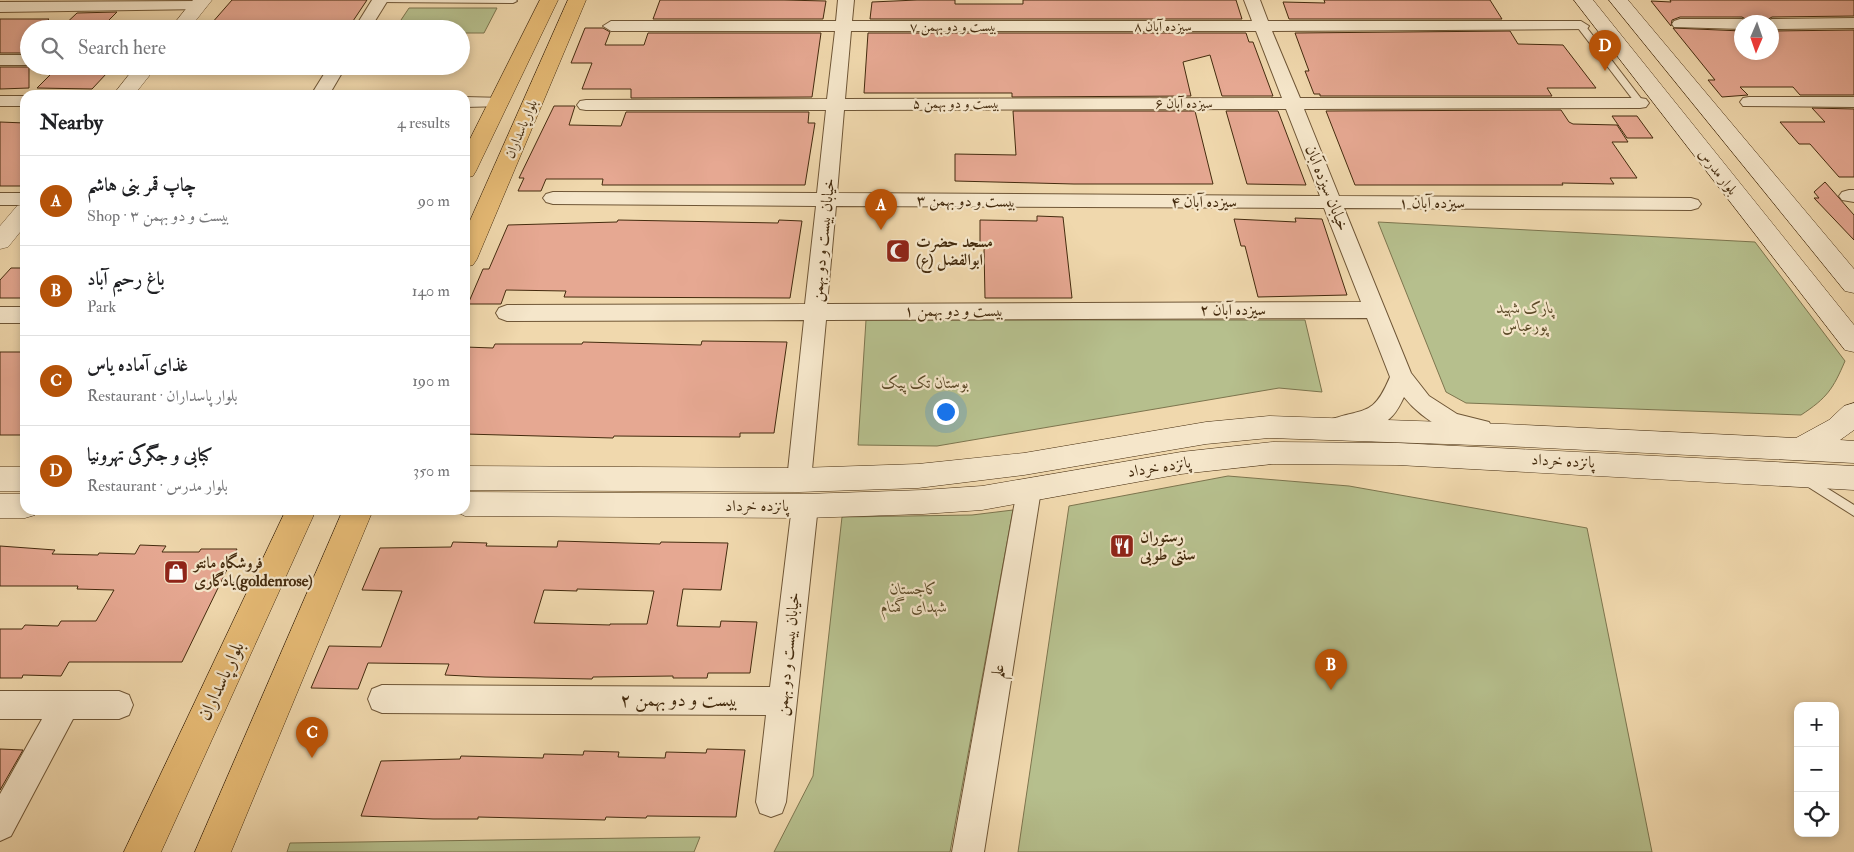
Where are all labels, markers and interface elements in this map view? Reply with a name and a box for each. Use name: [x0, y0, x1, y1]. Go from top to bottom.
north arrow: [1734, 15, 1779, 60]
street label: بیست و دو بهمن ۷: [909, 18, 997, 36]
street label: سیزده آبان ۸: [1134, 18, 1192, 35]
search box: [20, 20, 470, 75]
pin: D: [1589, 30, 1621, 71]
icon: search: [38, 34, 66, 62]
text: Search here: [78, 36, 166, 60]
street label: بیست و دو بهمن ۵: [912, 95, 1000, 113]
street label: سیزده آبان ۶: [1155, 95, 1213, 112]
street label: بلوار پاسداران: [501, 97, 543, 162]
text: Nearby: [40, 109, 103, 136]
text: 4 results: [397, 113, 450, 133]
street label: خیابان سیزده آبان: [1301, 142, 1353, 234]
street label: بلوار مدرس: [1695, 146, 1741, 199]
text: چاپ قمر بنی هاشم: [87, 173, 196, 197]
street label: خیابان بیست و دو بهمن: [807, 177, 840, 303]
pin: A: [865, 189, 897, 230]
street label: بیست و دو بهمن ۳: [916, 190, 1016, 213]
text: A: [51, 191, 61, 211]
text: 90 m: [418, 191, 450, 211]
street label: سیزده آبان ۴: [1171, 192, 1237, 212]
street label: سیزده آبان ۱: [1399, 193, 1465, 213]
text: Shop · بیست و دو بهمن ۳: [87, 206, 229, 226]
place label: مسجد حضرت ابوالفضل (ع): [916, 232, 993, 273]
mosque icon: مسجد حضرت ابوالفضل (ع): [885, 238, 911, 264]
text: باغ رحیم آباد: [87, 267, 165, 291]
text: B: [51, 281, 61, 301]
text: 140 m: [412, 281, 450, 301]
text: Park: [87, 297, 116, 317]
park label: پارک شهید پورعباس: [1496, 298, 1556, 337]
street label: سیزده آبان ۲: [1200, 300, 1266, 320]
street label: بیست و دو بهمن ۱: [904, 301, 1004, 322]
text: غذای آماده یاس: [87, 353, 188, 377]
text: C: [50, 371, 62, 391]
text: 190 m: [412, 371, 450, 391]
park label: بوستان تک پیک: [881, 373, 969, 395]
text: Restaurant · بلوار پاسداران: [87, 386, 238, 406]
your location: [933, 399, 959, 425]
text: کبابی و جگرکی تهرونیا: [87, 443, 213, 467]
street label: پانزده خرداد: [1531, 449, 1596, 474]
street label: پانزده خرداد: [1126, 452, 1193, 483]
text: D: [49, 461, 63, 481]
text: 350 m: [413, 461, 450, 481]
text: Restaurant · بلوار مدرس: [87, 476, 228, 496]
street label: پانزده خرداد: [725, 496, 790, 517]
place label: رستوران سنتی طوبی: [1139, 527, 1196, 567]
restaurant icon: رستوران سنتی طوبی: [1109, 533, 1135, 559]
place label: فروشگاه مانتو یادگاری(goldenrose): [192, 552, 313, 592]
shop icon: فروشگاه مانتو یادگاری(goldenrose): [163, 559, 189, 585]
park label: کاجستان شهدای گمنام: [881, 579, 947, 621]
street label: خیابان بیست و دو بهمن: [772, 591, 805, 717]
street label: بلوار پاسداران: [192, 638, 251, 725]
pin: B: [1315, 649, 1347, 690]
street label: علم: [987, 662, 1015, 681]
street label: بیست و دو بهمن ۲: [620, 688, 738, 713]
map controls: [1794, 702, 1839, 837]
button: +: [1794, 702, 1839, 747]
pin: C: [296, 717, 328, 758]
button: −: [1794, 747, 1839, 792]
button: locate: [1794, 792, 1839, 837]

